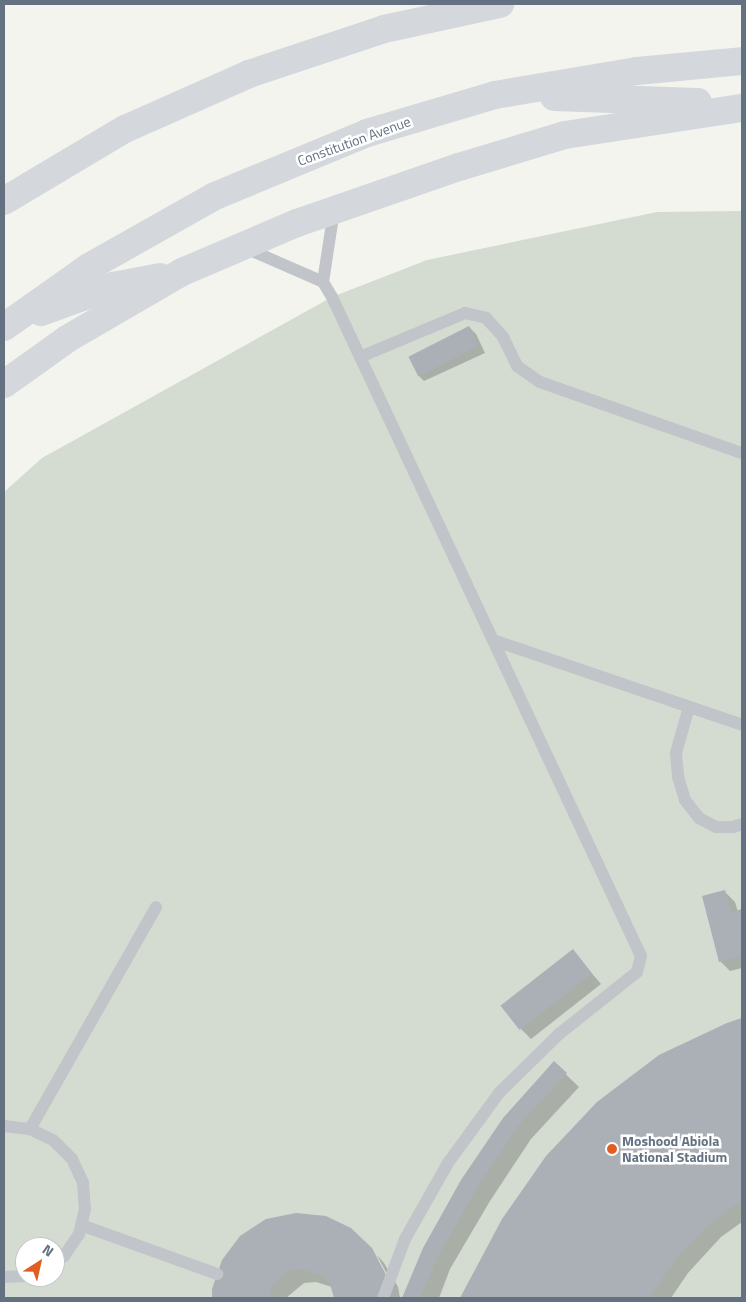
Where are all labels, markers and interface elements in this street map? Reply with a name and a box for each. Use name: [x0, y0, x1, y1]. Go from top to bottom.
street label: Constitution Avenue: [295, 113, 413, 169]
place label: Moshood Abiola National Stadium: [622, 1133, 727, 1166]
marker: Moshood Abiola National Stadium: [606, 1143, 618, 1155]
north arrow: [15, 1237, 65, 1287]
text: N: [38, 1239, 58, 1262]

